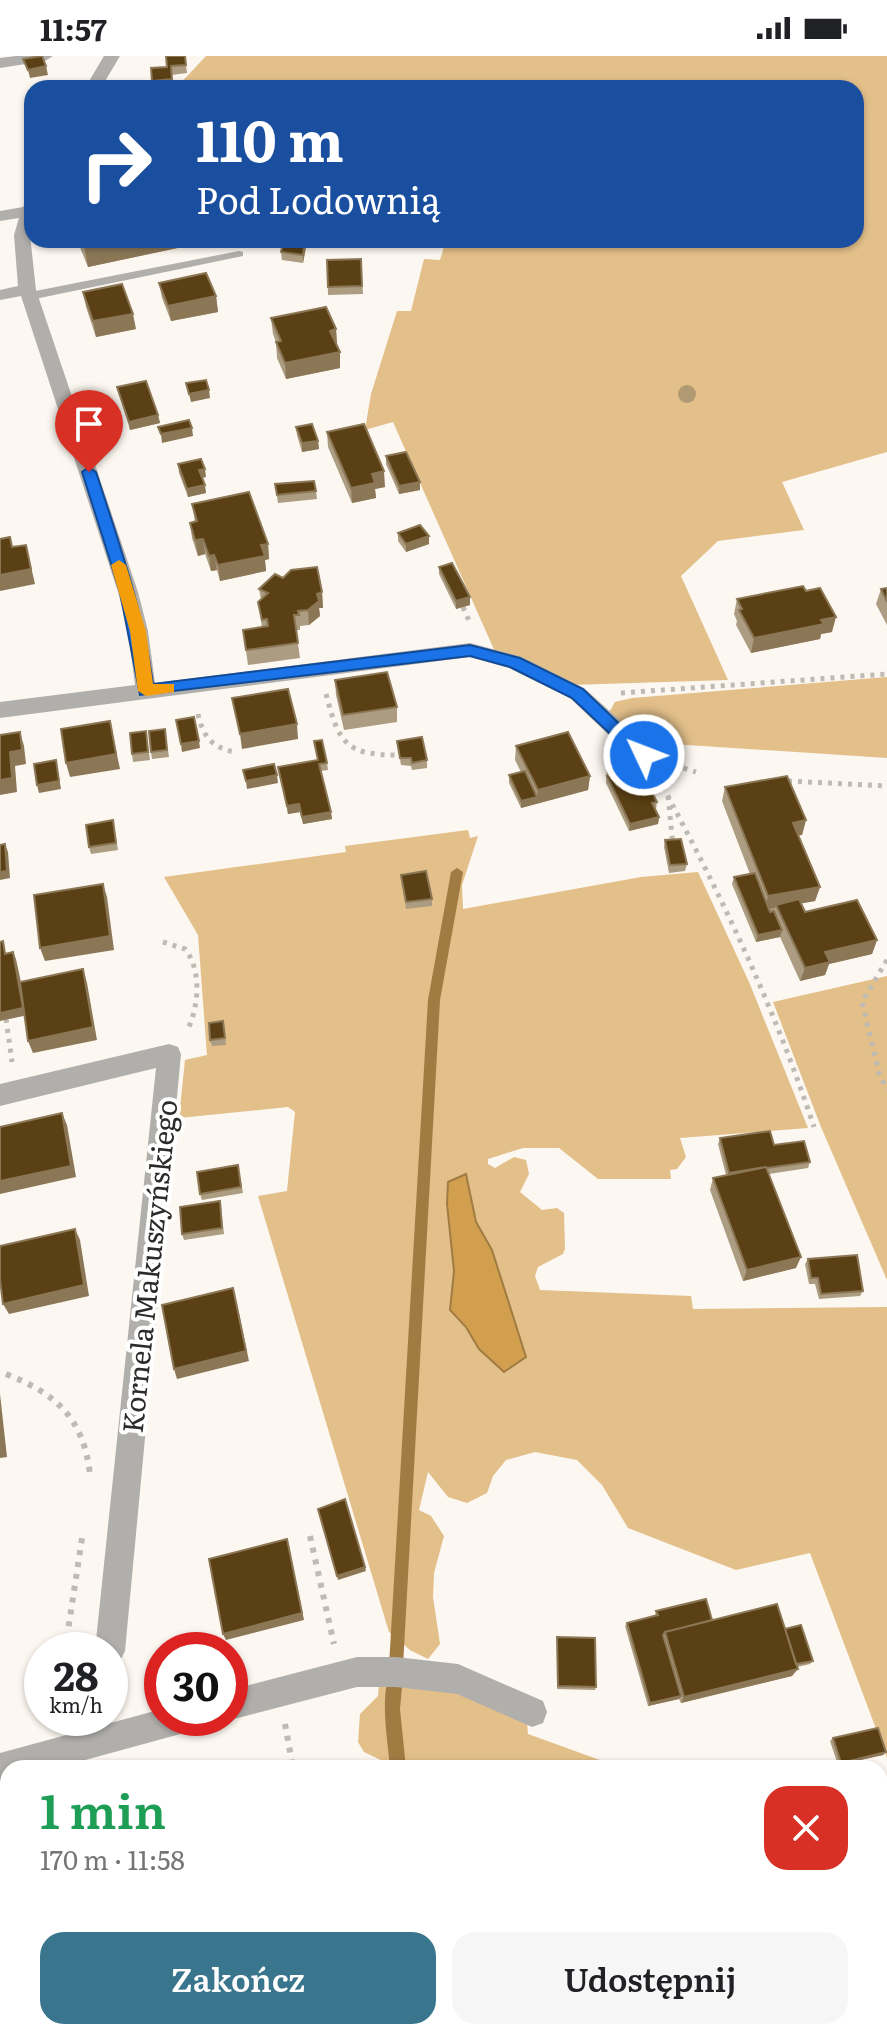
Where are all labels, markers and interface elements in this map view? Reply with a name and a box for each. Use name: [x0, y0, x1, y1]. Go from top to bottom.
text: 11:57: [40, 6, 107, 50]
text: 110 m: [196, 96, 344, 179]
icon: right: [64, 112, 168, 216]
text: Pod Lodownią: [196, 172, 441, 225]
pin: [55, 390, 123, 472]
icon: arrive: [67, 402, 111, 446]
position arrow: [602, 713, 686, 797]
street label: Kornela Makuszyńskiego: [110, 1097, 186, 1435]
speed limit sign: 30: [144, 1632, 248, 1736]
text: 28: [53, 1644, 99, 1703]
text: km/h: [49, 1689, 103, 1719]
text: 1 min: [40, 1773, 166, 1844]
button: close: [764, 1786, 848, 1870]
text: 170 m · 11:58: [40, 1839, 185, 1878]
button: Zakończ: [40, 1932, 436, 2024]
button: Udostępnij: [452, 1932, 848, 2024]

